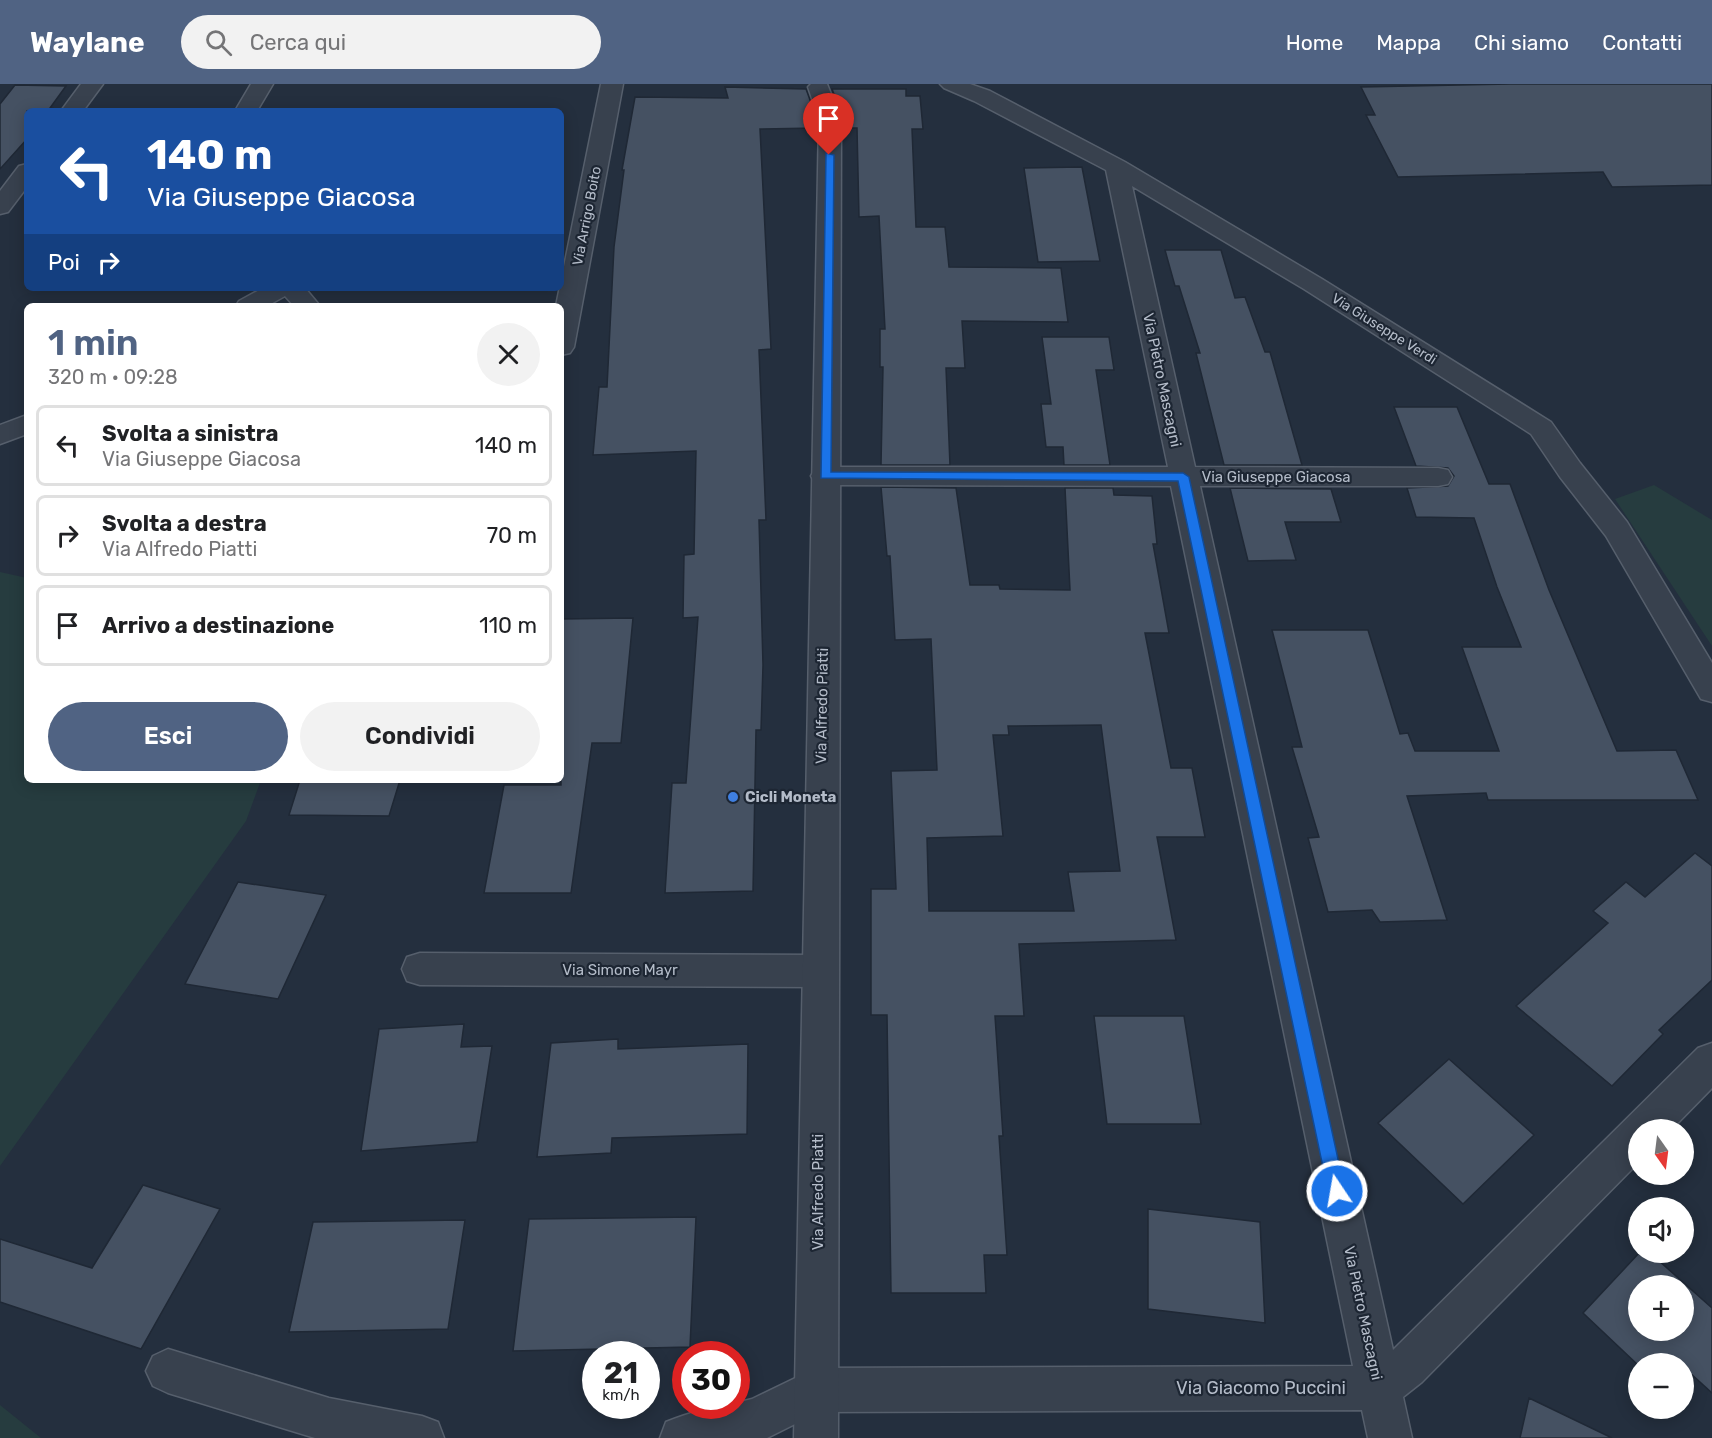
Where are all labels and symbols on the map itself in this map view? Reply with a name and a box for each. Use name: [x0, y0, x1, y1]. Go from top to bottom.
pin: [803, 93, 854, 155]
street label: Via Arrigo Boito: [569, 165, 605, 267]
street label: Via Giuseppe Verdi: [1328, 290, 1440, 368]
street label: Via Pietro Mascagni: [1139, 311, 1185, 449]
street label: Via Giuseppe Giacosa: [1201, 468, 1351, 486]
street label: Via Alfredo Piatti: [812, 648, 832, 764]
place label: Cicli Moneta: [745, 788, 837, 806]
marker: Cicli Moneta: [726, 790, 740, 804]
street label: Via Simone Mayr: [562, 961, 678, 979]
north arrow: [1628, 1119, 1694, 1185]
street label: Via Alfredo Piatti: [809, 1134, 827, 1250]
position arrow: [1305, 1159, 1369, 1223]
street label: Via Pietro Mascagni: [1340, 1244, 1386, 1382]
speed limit sign: 30: [672, 1341, 750, 1419]
street label: Via Giacomo Puccini: [1176, 1377, 1346, 1399]

